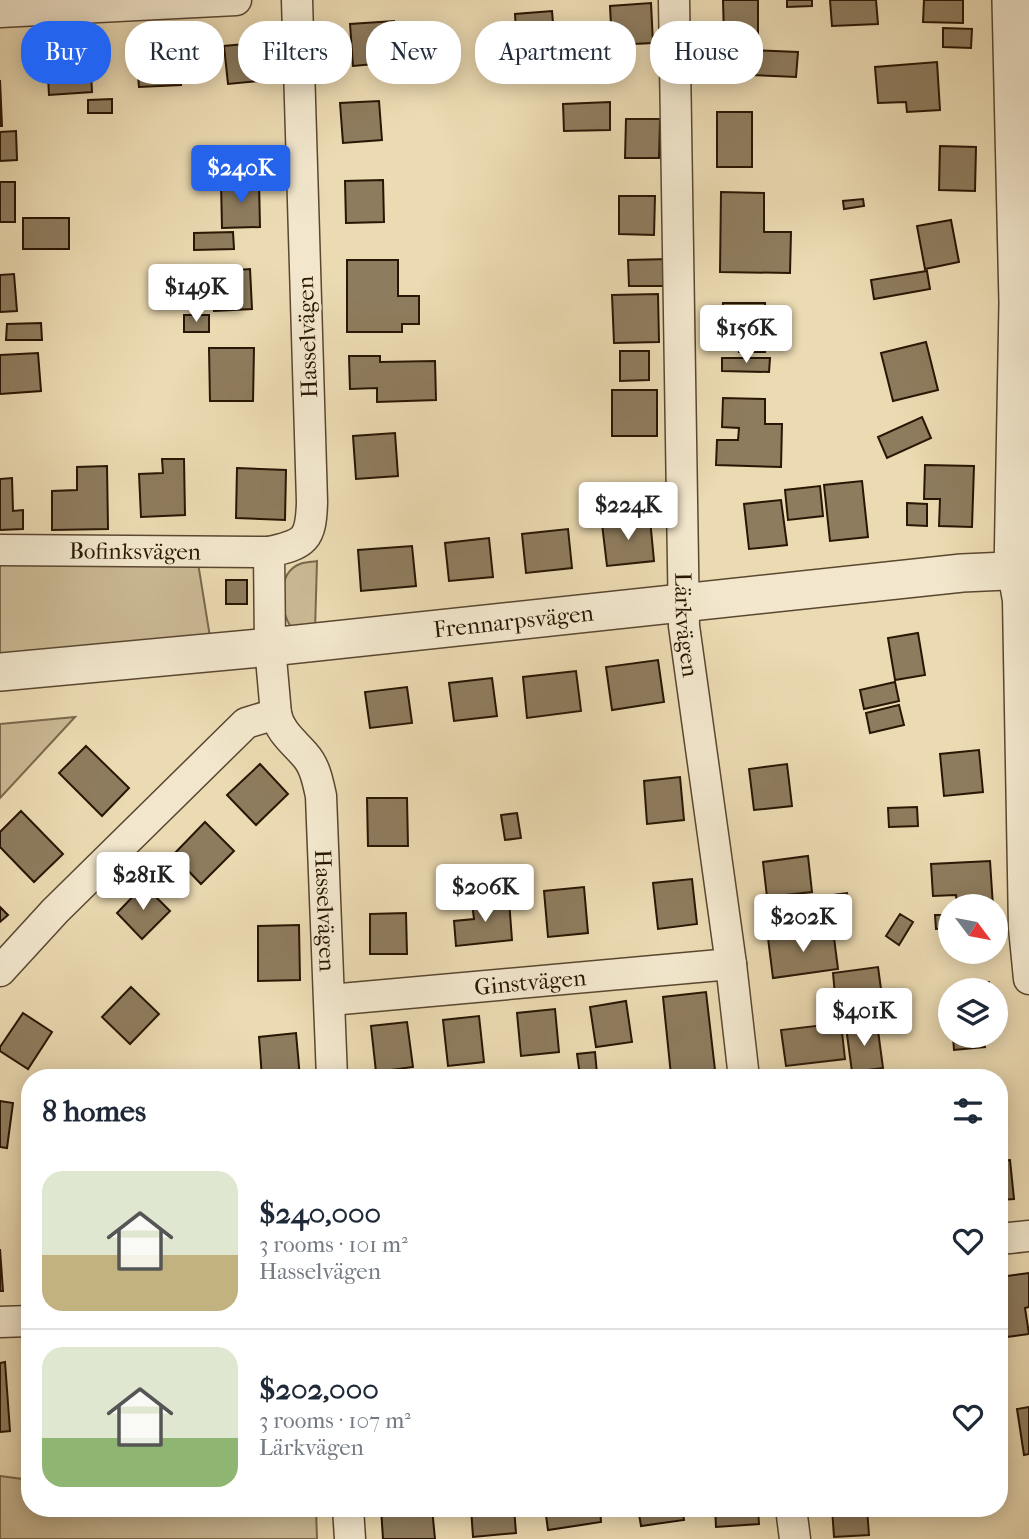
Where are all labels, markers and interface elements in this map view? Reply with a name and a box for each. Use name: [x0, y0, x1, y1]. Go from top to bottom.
chip: Buy: [21, 21, 111, 84]
chip: Rent: [125, 21, 224, 84]
chip: Filters: [238, 21, 352, 84]
chip: New: [366, 21, 461, 84]
chip: Apartment: [475, 21, 636, 84]
chip: House: [650, 21, 763, 84]
pin: $240K: [192, 146, 290, 205]
text: $240K: [207, 154, 275, 181]
pin: $149K: [147, 264, 245, 324]
text: $149K: [164, 273, 228, 300]
street label: Hasselvägen: [292, 275, 323, 398]
pin: $156K: [697, 306, 795, 365]
text: $156K: [716, 314, 776, 341]
pin: $224K: [579, 482, 677, 542]
text: $224K: [595, 491, 661, 518]
street label: Bofinksvägen: [69, 538, 202, 565]
street label: Lärkvägen: [669, 572, 704, 679]
street label: Frennarpsvägen: [432, 599, 596, 643]
street label: Hasselvägen: [309, 849, 341, 973]
pin: $281K: [94, 852, 192, 912]
text: $281K: [113, 861, 173, 888]
pin: $206K: [436, 864, 534, 924]
text: $206K: [452, 873, 518, 900]
pin: $202K: [754, 894, 852, 954]
north arrow: [938, 894, 1008, 964]
map controls: [938, 894, 1008, 1048]
text: $202K: [770, 903, 836, 930]
street label: Ginstvägen: [473, 964, 588, 1001]
button: layers: [938, 978, 1008, 1048]
pin: $401K: [815, 988, 913, 1048]
text: $401K: [832, 997, 896, 1024]
icon: filters: [949, 1092, 987, 1130]
text: 8 homes: [42, 1094, 146, 1129]
text: $240,000: [259, 1196, 381, 1231]
icon: home: [98, 1199, 182, 1283]
icon: heart: [949, 1222, 987, 1260]
text: 3 rooms · 101 m²: [259, 1231, 408, 1258]
text: Hasselvägen: [259, 1258, 381, 1285]
text: $202,000: [259, 1372, 379, 1407]
icon: home: [98, 1375, 182, 1459]
icon: heart: [949, 1398, 987, 1436]
text: 3 rooms · 107 m²: [259, 1407, 411, 1434]
text: Lärkvägen: [259, 1434, 364, 1461]

